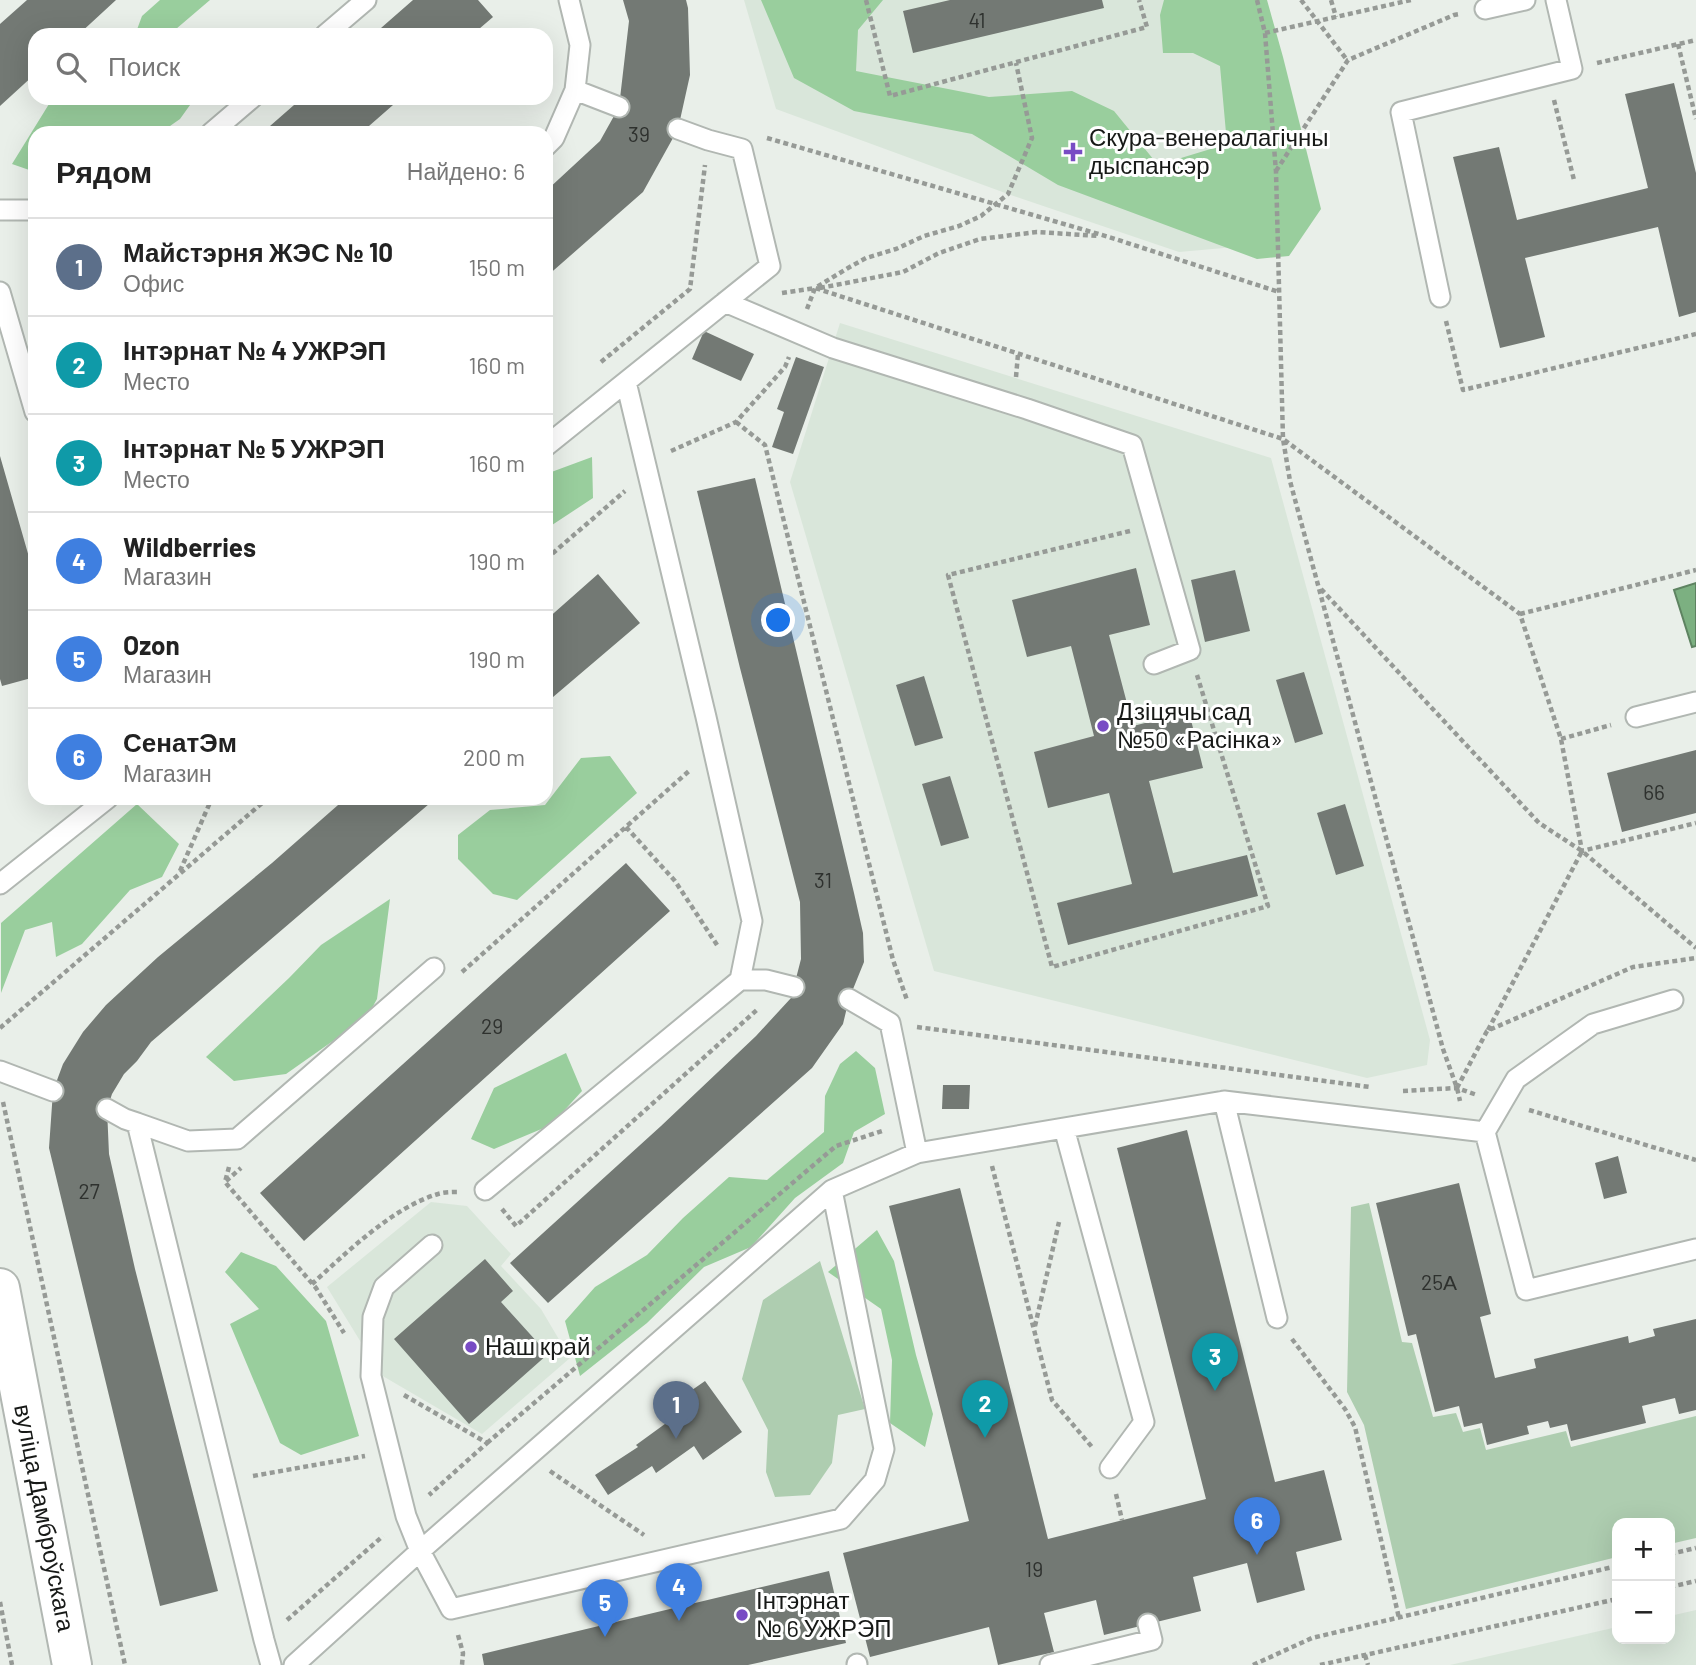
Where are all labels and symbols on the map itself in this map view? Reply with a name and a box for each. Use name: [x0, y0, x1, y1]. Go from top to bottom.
house number: 41: [969, 7, 986, 32]
house number: 39: [628, 121, 650, 146]
place label: Скура-венералагічны дыспансэр: [1089, 122, 1329, 179]
marker: Скура-венералагічны дыспансэр: [1063, 142, 1083, 162]
your location: [761, 603, 795, 637]
place label: Дзіцячы сад №50 «Расінка»: [1117, 696, 1283, 753]
marker: Дзіцячы сад №50 «Расінка»: [1095, 718, 1111, 734]
house number: 66: [1643, 779, 1665, 804]
house number: 31: [814, 867, 832, 892]
house number: 29: [481, 1013, 503, 1038]
house number: 27: [78, 1178, 100, 1203]
house number: 25А: [1421, 1269, 1457, 1294]
place label: Наш край: [485, 1331, 590, 1360]
pin: 3: [1192, 1333, 1238, 1391]
marker: Наш край: [463, 1339, 479, 1355]
pin: 2: [962, 1380, 1008, 1438]
pin: 1: [653, 1381, 699, 1439]
street label: вуліца Дамброўскага: [9, 1401, 82, 1635]
pin: 6: [1234, 1497, 1280, 1555]
house number: 19: [1025, 1556, 1043, 1581]
pin: 4: [656, 1563, 702, 1621]
pin: 5: [582, 1579, 628, 1637]
place label: Інтэрнат № 6 УЖРЭП: [756, 1585, 892, 1642]
marker: Інтэрнат № 6 УЖРЭП: [734, 1607, 750, 1623]

